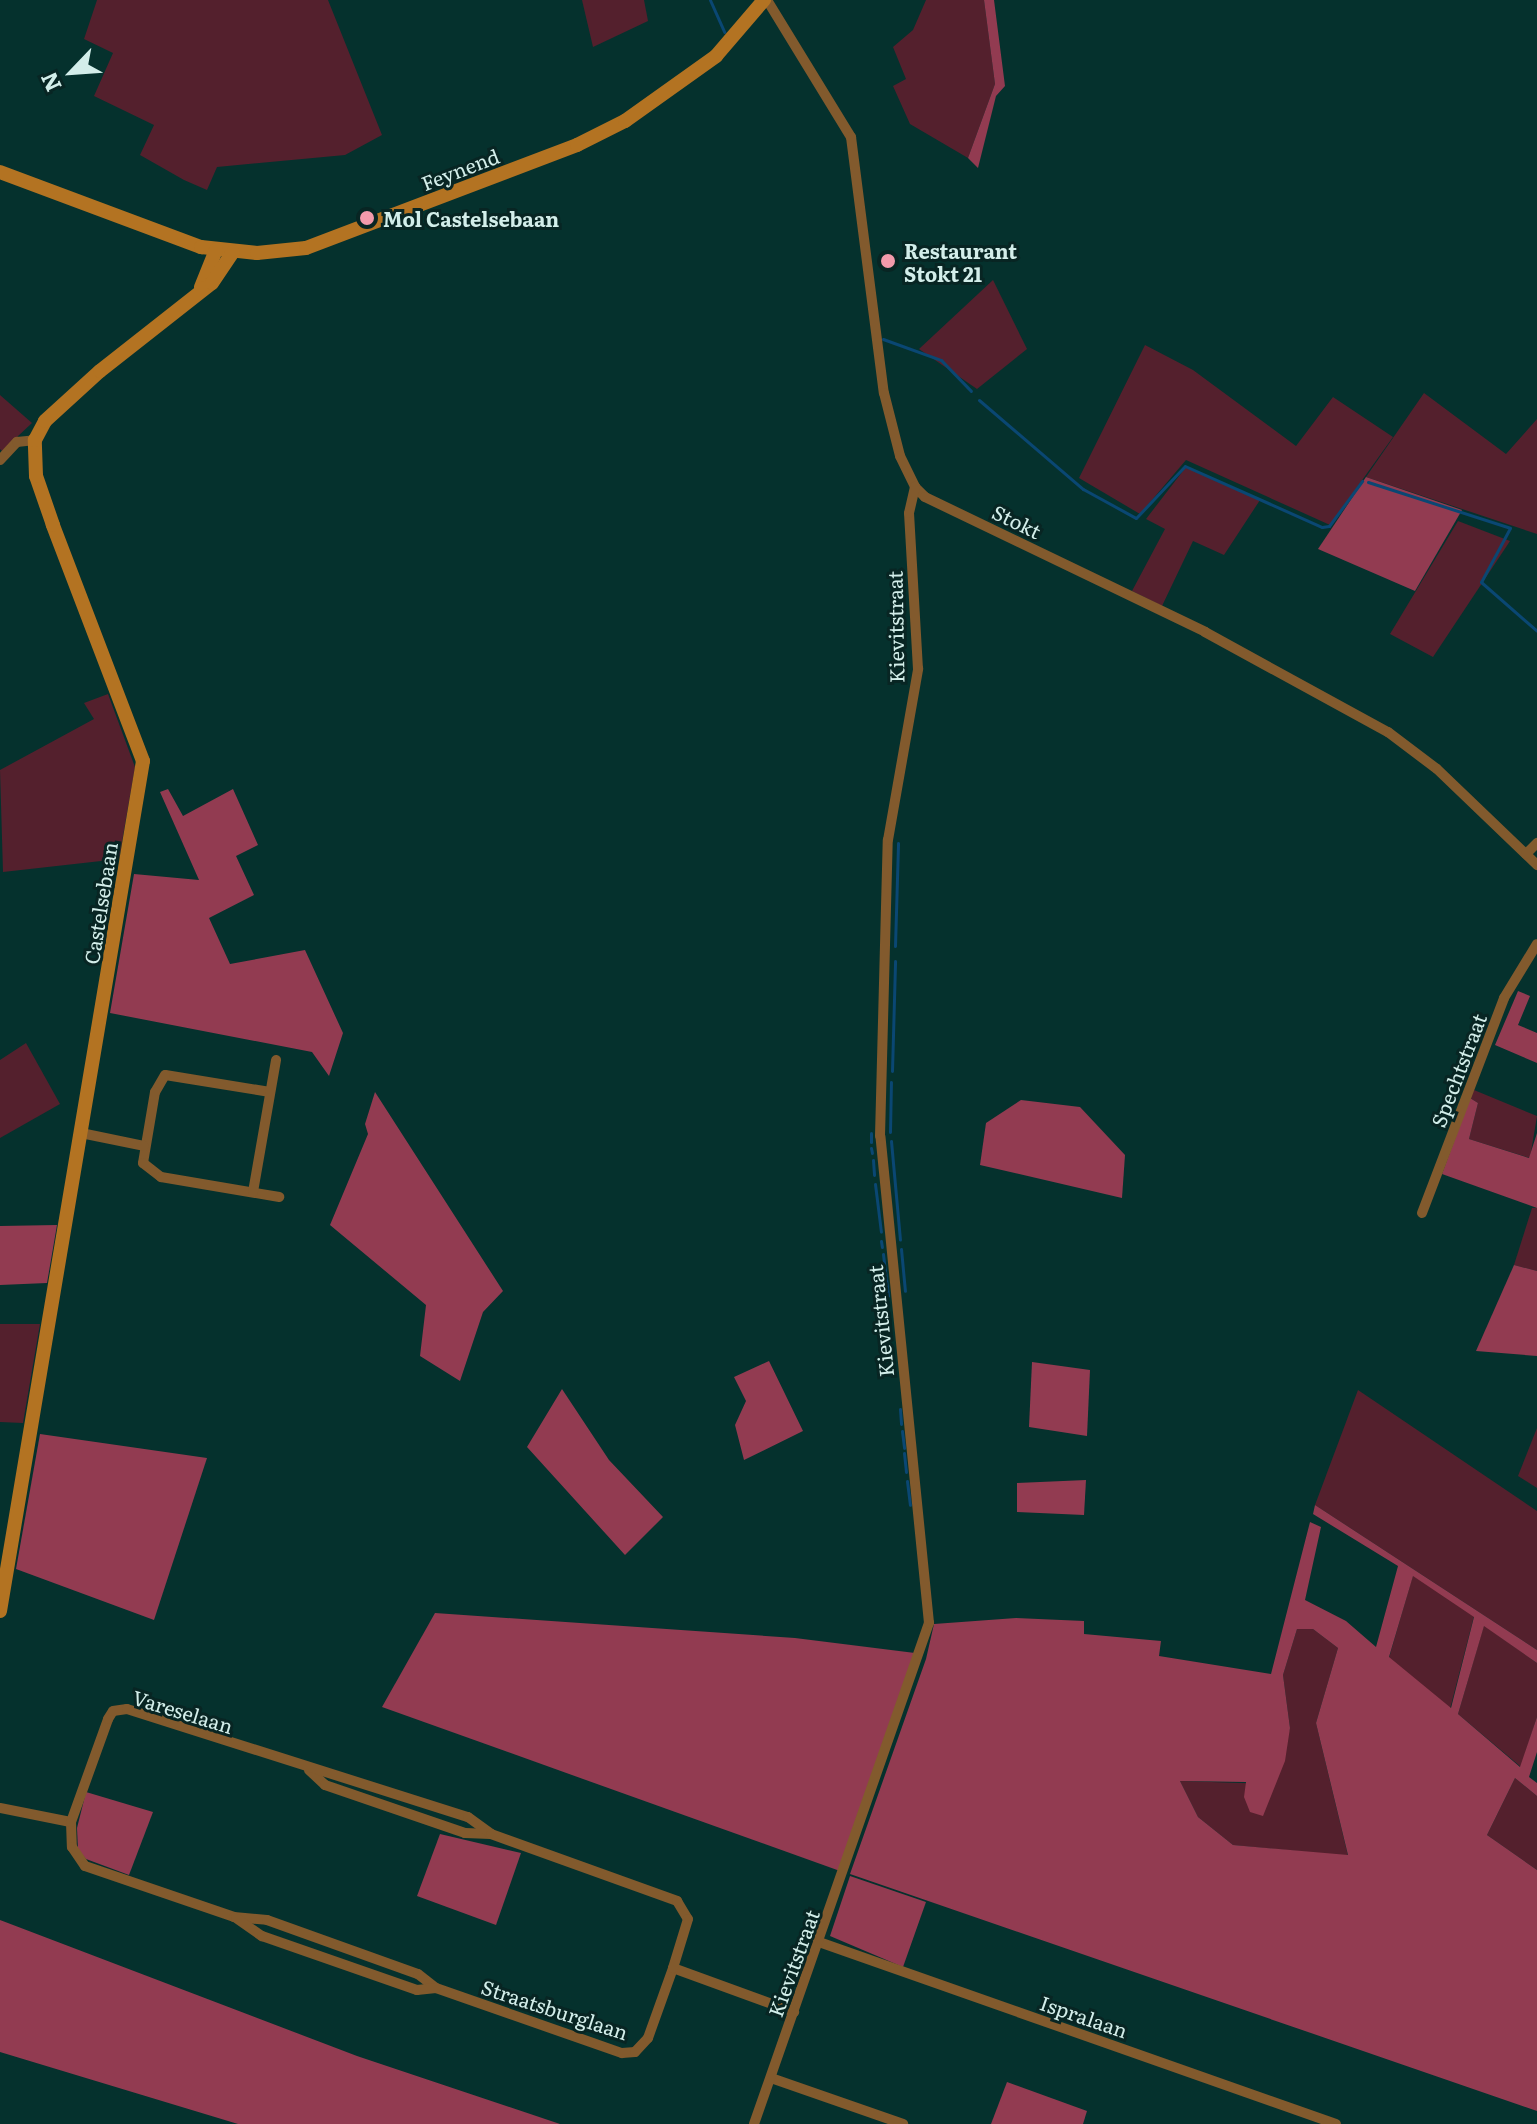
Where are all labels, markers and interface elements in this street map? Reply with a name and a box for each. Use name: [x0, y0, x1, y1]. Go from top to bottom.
north arrow: [32, 32, 112, 112]
text: N: [31, 67, 69, 98]
street label: Feynend: [418, 143, 502, 195]
place label: Mol Castelsebaan: [383, 206, 559, 230]
marker: Mol Castelsebaan: [358, 209, 376, 227]
place label: Restaurant Stokt 21: [904, 238, 1017, 285]
marker: Restaurant Stokt 21: [879, 252, 897, 270]
street label: Stokt: [989, 499, 1045, 543]
street label: Kievitstraat: [882, 571, 908, 683]
street label: Castelsebaan: [78, 840, 122, 966]
street label: Spechtstraat: [1425, 1010, 1491, 1130]
street label: Kievitstraat: [862, 1264, 898, 1378]
street label: Vareselaan: [130, 1684, 236, 1738]
street label: Kievitstraat: [763, 1906, 823, 2020]
street label: Straatsburglaan: [479, 1974, 631, 2044]
street label: Ispralaan: [1037, 1990, 1131, 2042]

